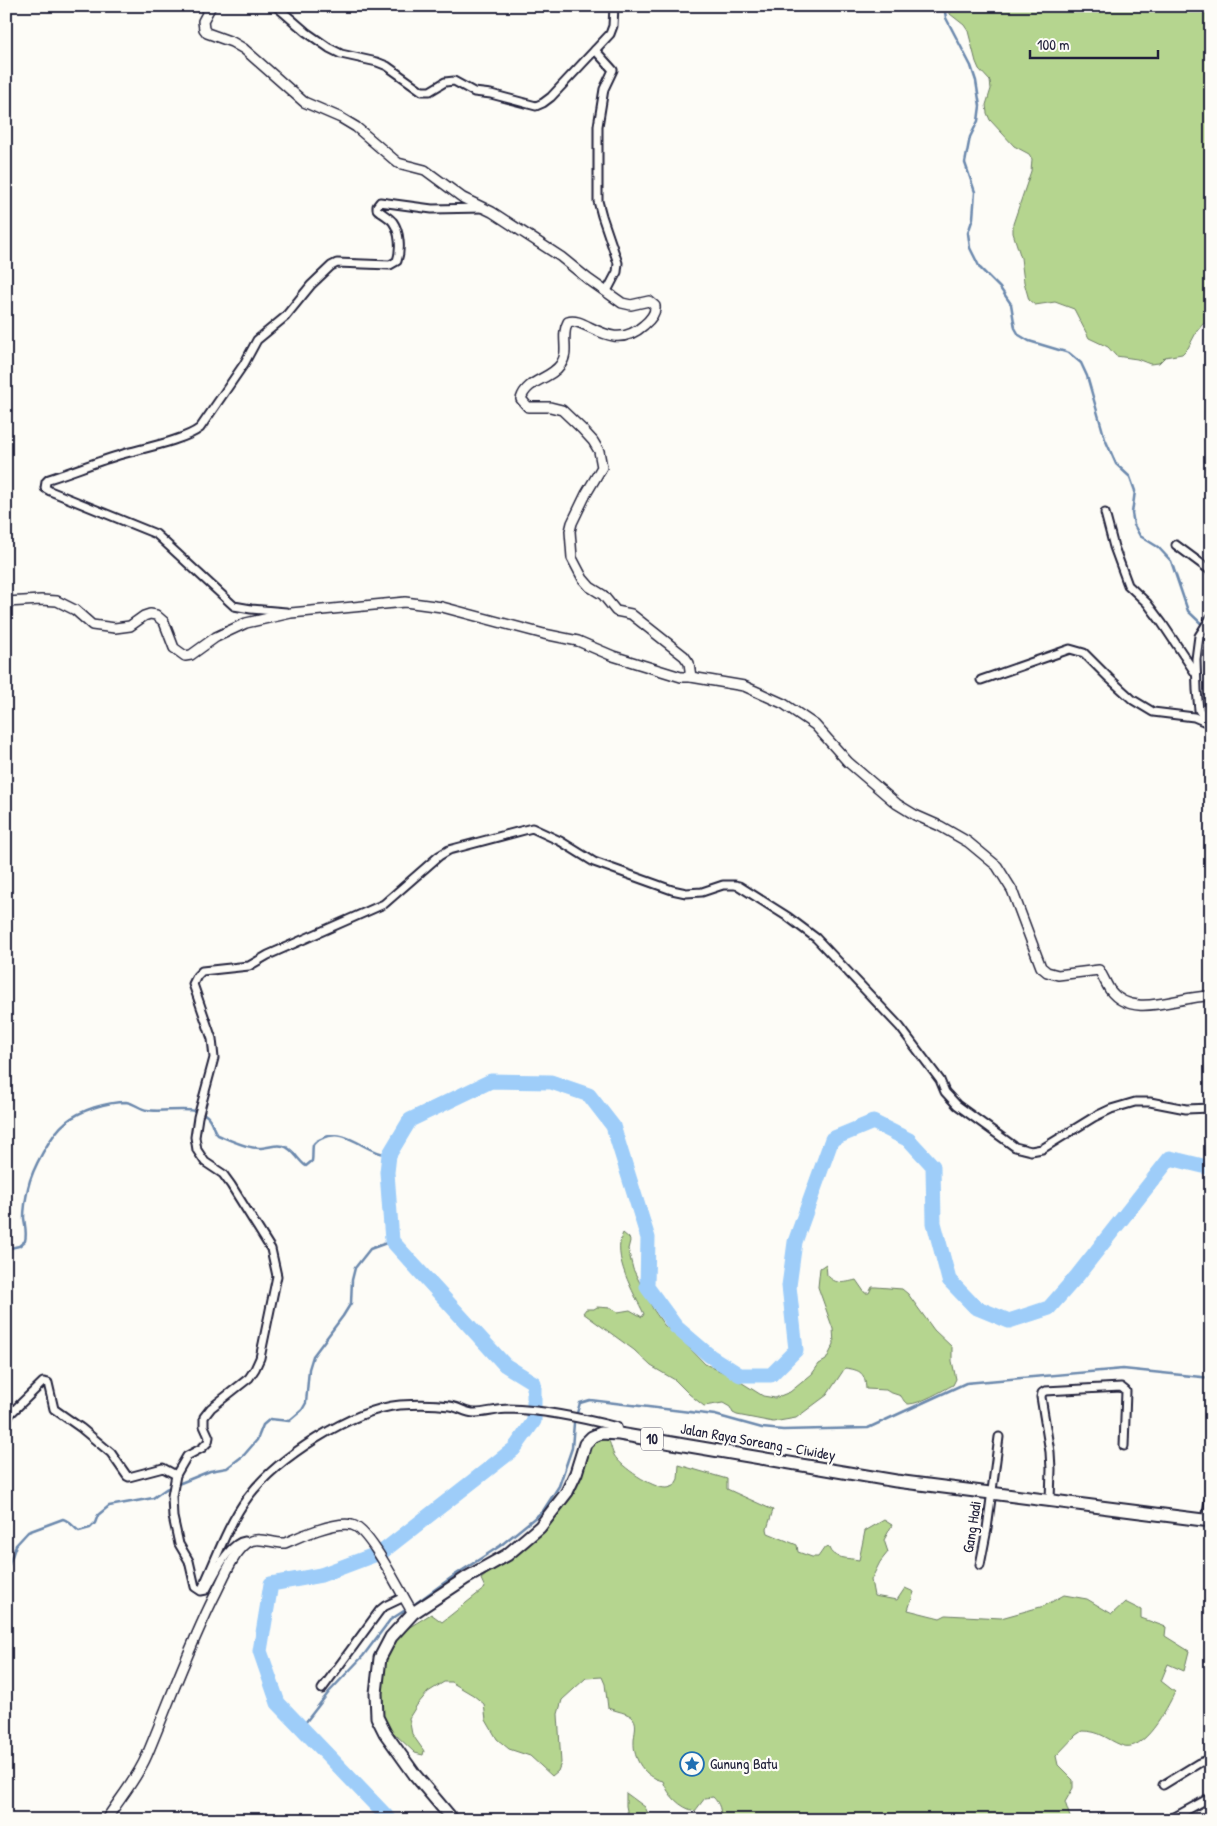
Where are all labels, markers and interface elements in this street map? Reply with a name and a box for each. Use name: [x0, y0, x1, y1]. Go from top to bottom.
scale bar: [1030, 28, 1157, 60]
text: 100 m: [1037, 34, 1070, 55]
street label: Jalan Raya Soreang - Ciwidey: [679, 1418, 837, 1465]
road number: 10: [641, 1428, 663, 1450]
street label: Gang Hadi: [957, 1500, 986, 1554]
place icon: Gunung Batu: [679, 1751, 705, 1777]
place label: Gunung Batu: [710, 1753, 778, 1774]

